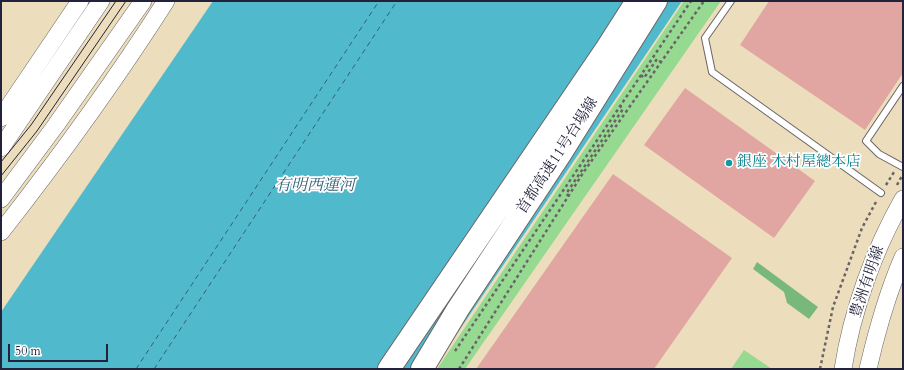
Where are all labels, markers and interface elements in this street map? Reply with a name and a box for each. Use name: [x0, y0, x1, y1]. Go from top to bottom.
street label: 首都高速11号台場線: [514, 94, 602, 218]
place label: 銀座 木村屋總本店: [737, 154, 861, 172]
marker: 銀座 木村屋總本店: [724, 158, 734, 168]
water label: 有明西運河: [275, 176, 355, 196]
street label: 豊洲有明線: [847, 244, 889, 320]
scale bar: [10, 336, 110, 362]
text: 50 m: [15, 343, 41, 359]

